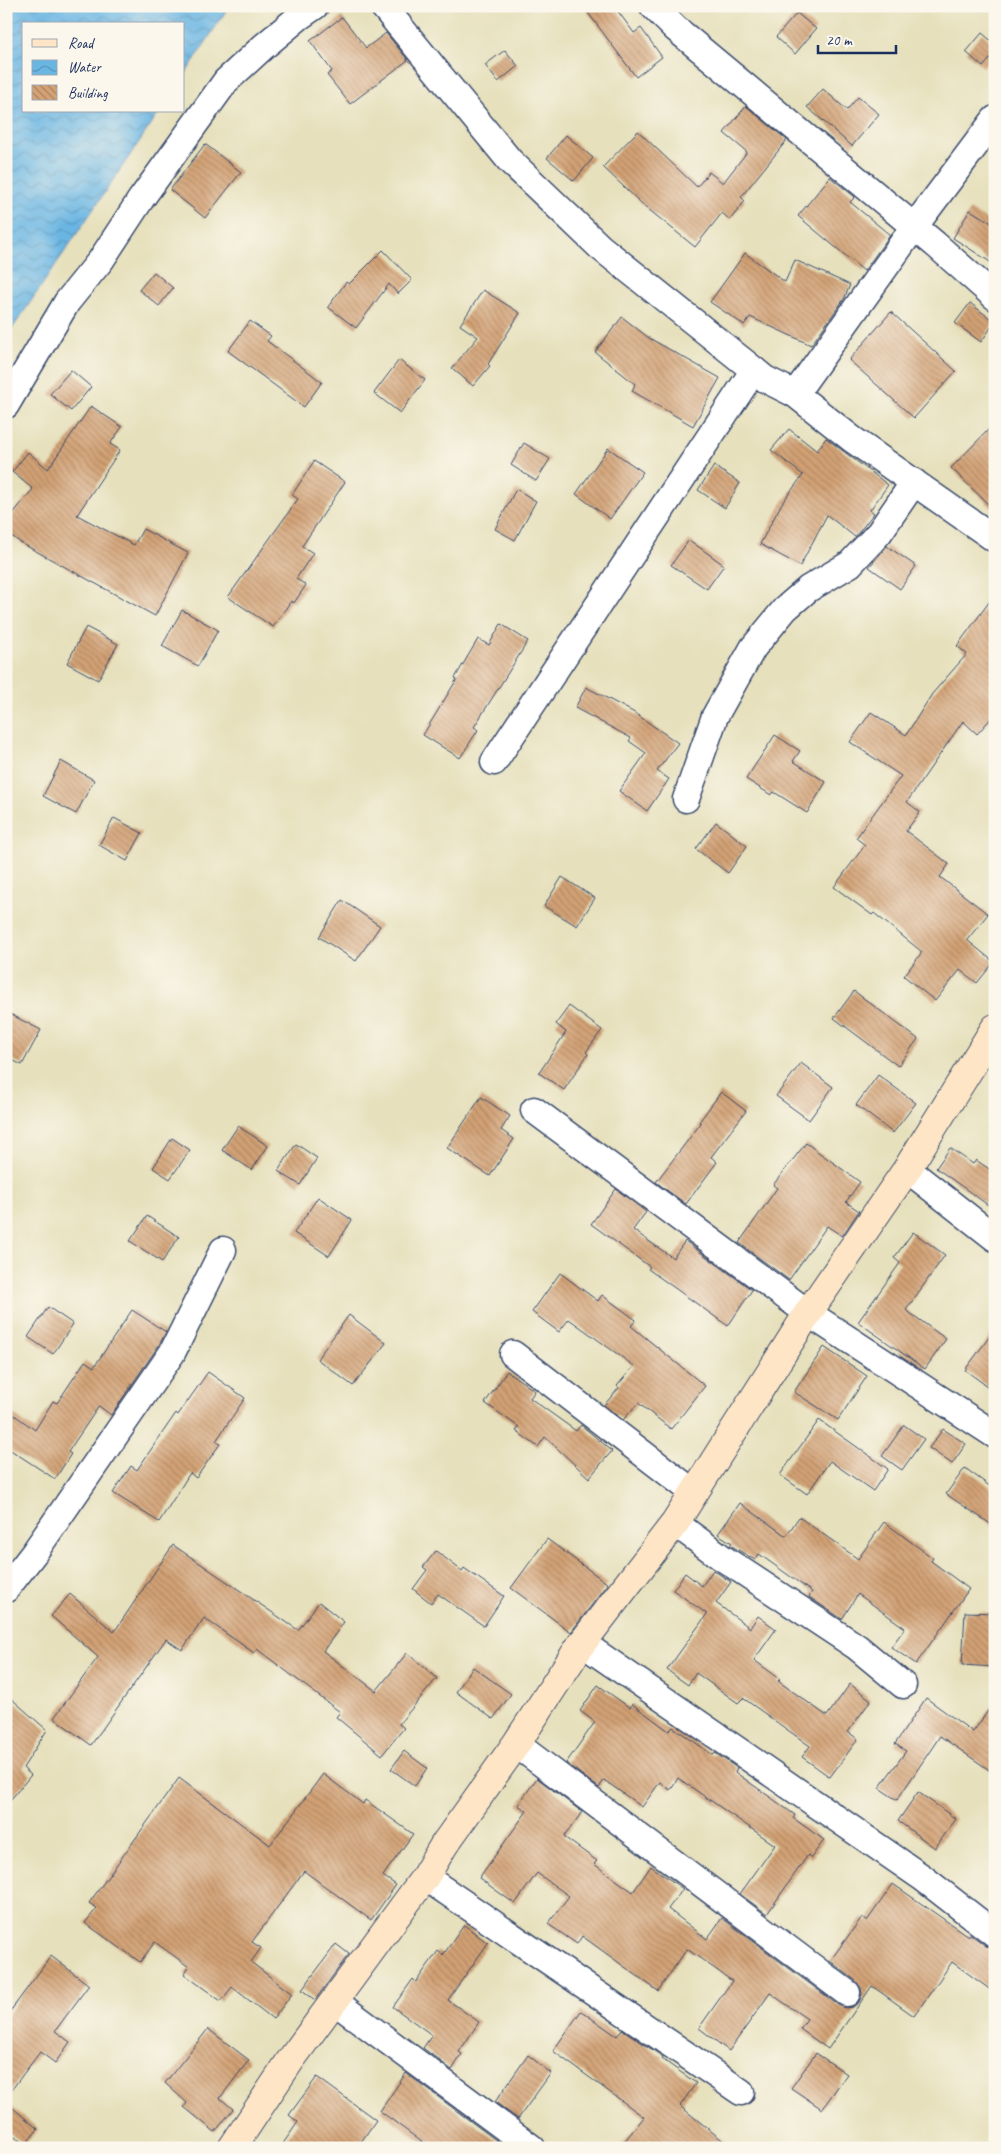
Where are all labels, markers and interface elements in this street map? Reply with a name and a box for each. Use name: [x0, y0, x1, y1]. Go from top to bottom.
legend: [22, 22, 185, 112]
scale bar: [818, 22, 896, 54]
text: 20 m: [826, 31, 853, 50]
text: Road: [68, 34, 95, 53]
text: Water: [68, 58, 102, 77]
text: Building: [68, 84, 108, 103]

